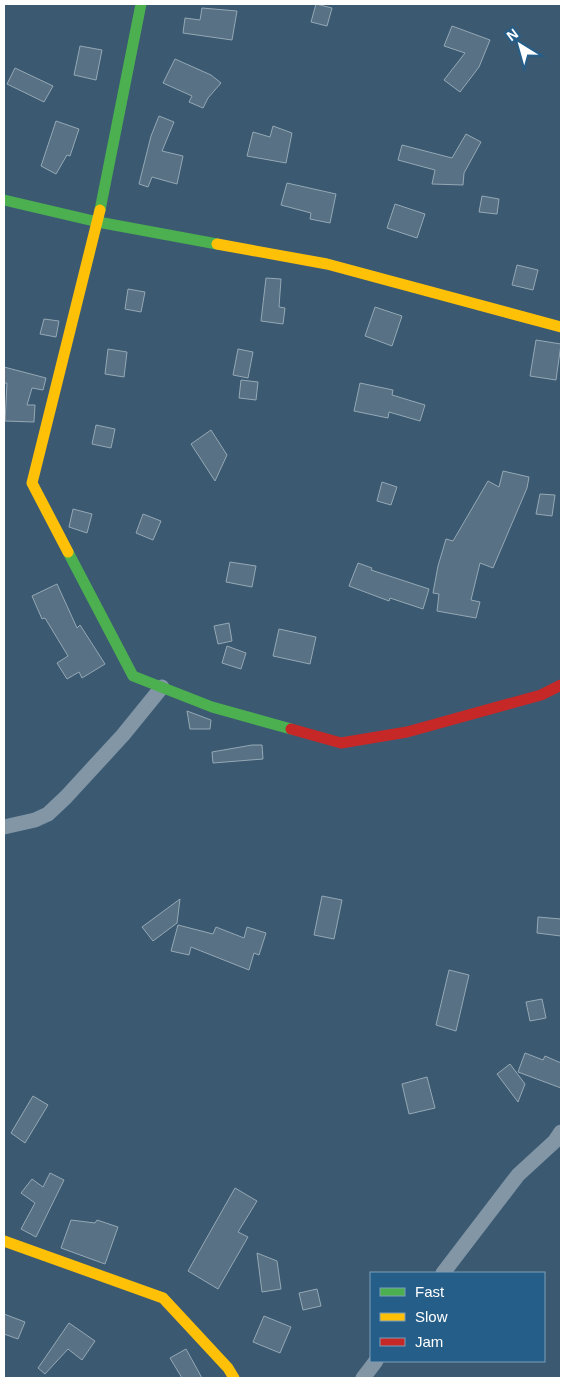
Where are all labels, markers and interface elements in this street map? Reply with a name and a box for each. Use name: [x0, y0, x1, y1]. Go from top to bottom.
north arrow: [495, 20, 545, 70]
text: N: [503, 25, 521, 44]
legend: [370, 1272, 545, 1362]
text: Fast: [415, 1283, 445, 1300]
text: Slow: [415, 1308, 448, 1325]
text: Jam: [415, 1333, 443, 1350]

